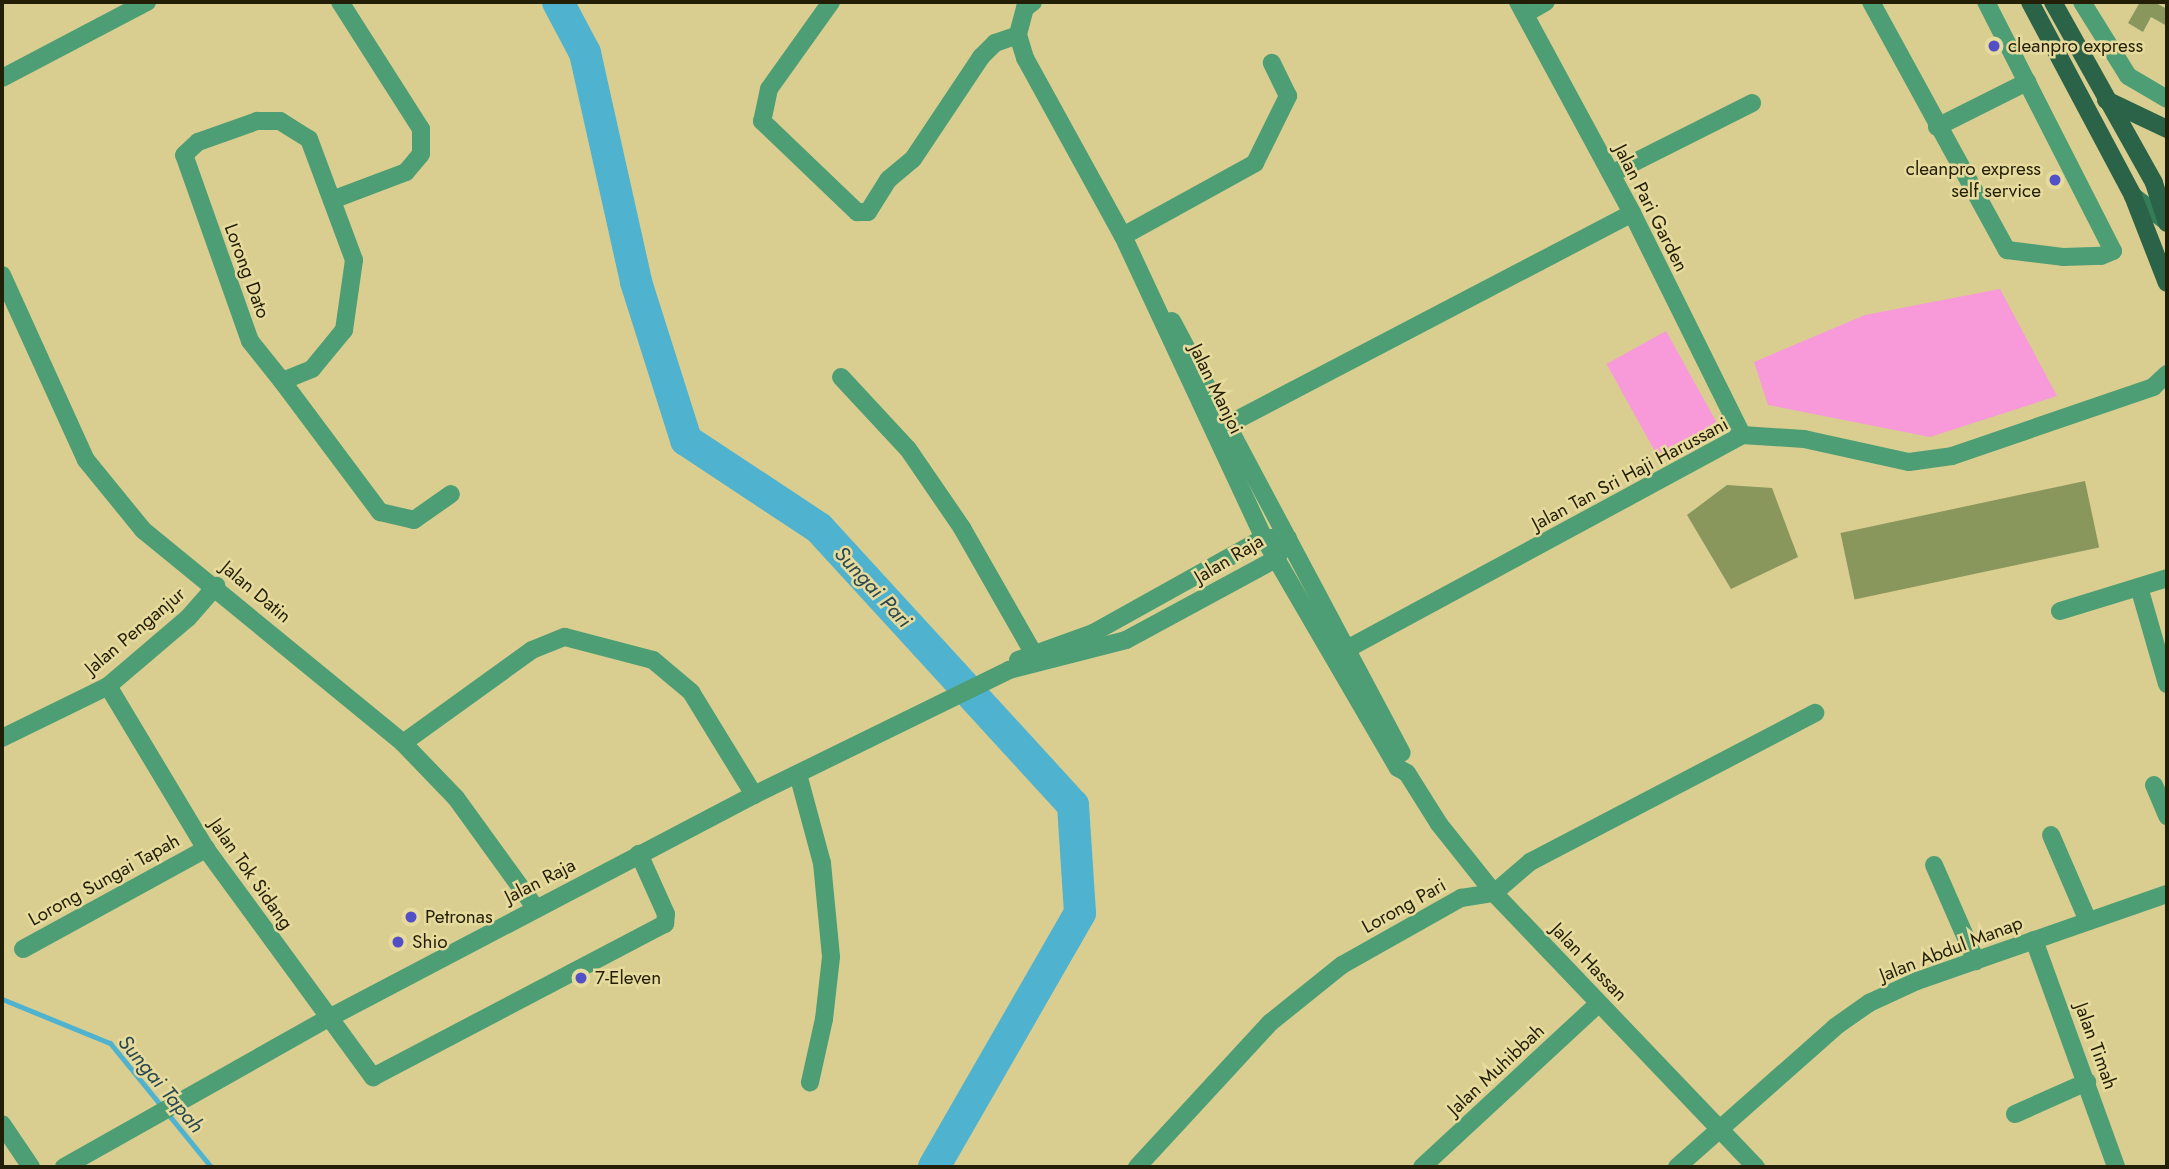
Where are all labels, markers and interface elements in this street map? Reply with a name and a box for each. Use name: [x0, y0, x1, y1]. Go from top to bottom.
place label: cleanpro express: [2008, 35, 2143, 57]
marker: cleanpro express: [1986, 38, 2002, 54]
street label: Jalan Pari Garden: [1609, 140, 1693, 276]
place label: cleanpro express self service: [1906, 158, 2041, 202]
marker: cleanpro express self service: [2047, 172, 2063, 188]
street label: Lorong Dato: [219, 221, 275, 321]
street label: Jalan Manjoi: [1184, 340, 1248, 438]
street label: Jalan Tan Sri Haji Harussani: [1528, 413, 1732, 535]
street label: Jalan Raja: [1190, 530, 1268, 588]
water label: Sungai Pari: [829, 541, 917, 633]
street label: Jalan Datin: [216, 556, 296, 628]
street label: Jalan Penganjur: [80, 583, 190, 679]
street label: Jalan Tok Sidang: [204, 814, 298, 934]
street label: Lorong Sungai Tapah: [25, 829, 183, 931]
street label: Jalan Raja: [501, 853, 579, 909]
street label: Lorong Pari: [1358, 874, 1450, 938]
place label: Petronas: [425, 906, 493, 928]
marker: Petronas: [403, 909, 419, 925]
street label: Jalan Abdul Manap: [1876, 911, 2026, 987]
street label: Jalan Hassan: [1546, 918, 1632, 1006]
place label: Shio: [412, 931, 448, 953]
marker: Shio: [390, 934, 406, 950]
place label: 7-Eleven: [595, 967, 661, 989]
marker: 7-Eleven: [573, 970, 589, 986]
street label: Jalan Timah: [2070, 1000, 2122, 1092]
street label: Jalan Muhibbah: [1443, 1019, 1549, 1121]
water label: Sungai Tapah: [113, 1030, 209, 1138]

